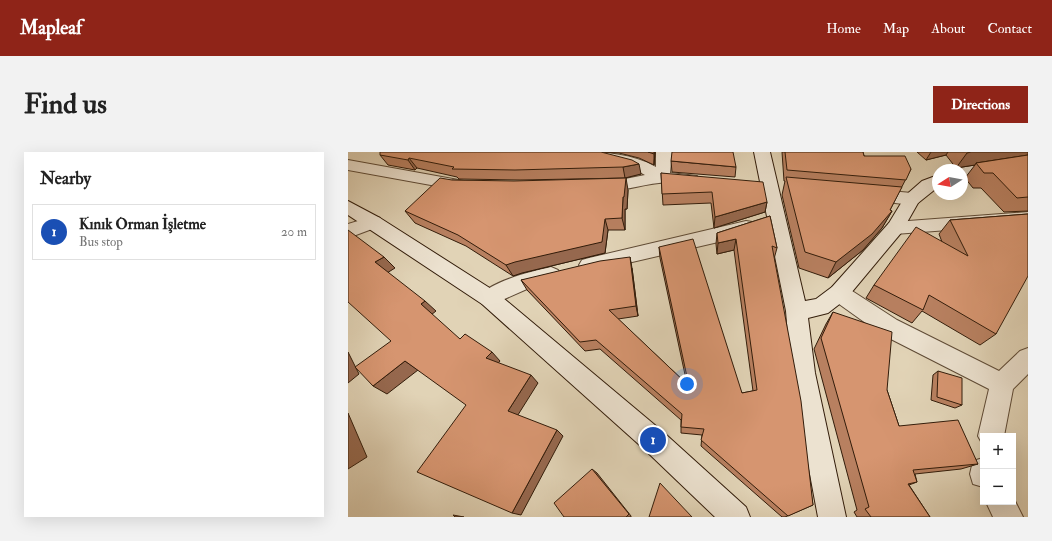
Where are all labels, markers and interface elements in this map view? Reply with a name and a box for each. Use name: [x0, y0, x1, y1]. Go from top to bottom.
text: Mapleaf: [20, 16, 82, 40]
text: Home: [826, 20, 861, 37]
text: Map: [883, 20, 909, 37]
text: About: [931, 20, 965, 37]
text: Contact: [987, 20, 1032, 37]
button: Directions: [933, 86, 1028, 123]
text: Find us: [24, 87, 107, 122]
north arrow: [932, 164, 968, 200]
text: Nearby: [40, 168, 91, 189]
text: Kınık Orman İşletme: [79, 215, 206, 234]
text: 1: [52, 224, 56, 240]
text: 20 m: [281, 224, 307, 240]
text: Bus stop: [79, 234, 123, 250]
your location: [677, 374, 697, 394]
pin: 1: [640, 425, 666, 455]
map controls: [980, 433, 1016, 505]
button: +: [980, 433, 1016, 469]
button: −: [980, 469, 1016, 505]

